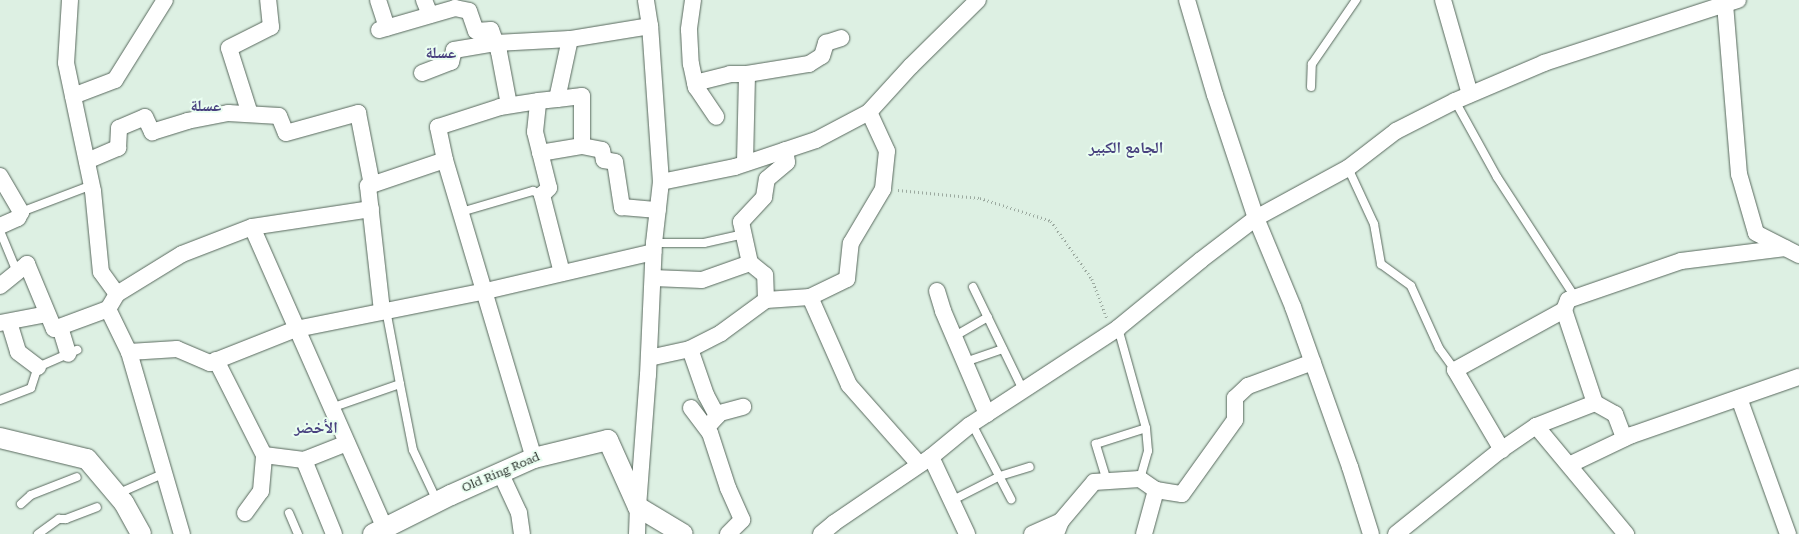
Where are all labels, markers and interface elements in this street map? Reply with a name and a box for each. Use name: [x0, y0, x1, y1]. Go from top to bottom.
district label: عسلة: [426, 43, 456, 63]
district label: عسلة: [191, 96, 221, 116]
district label: الجامع الكبير: [1089, 138, 1163, 158]
district label: الأخضر: [294, 418, 338, 438]
street label: Old Ring Road: [460, 450, 542, 496]

